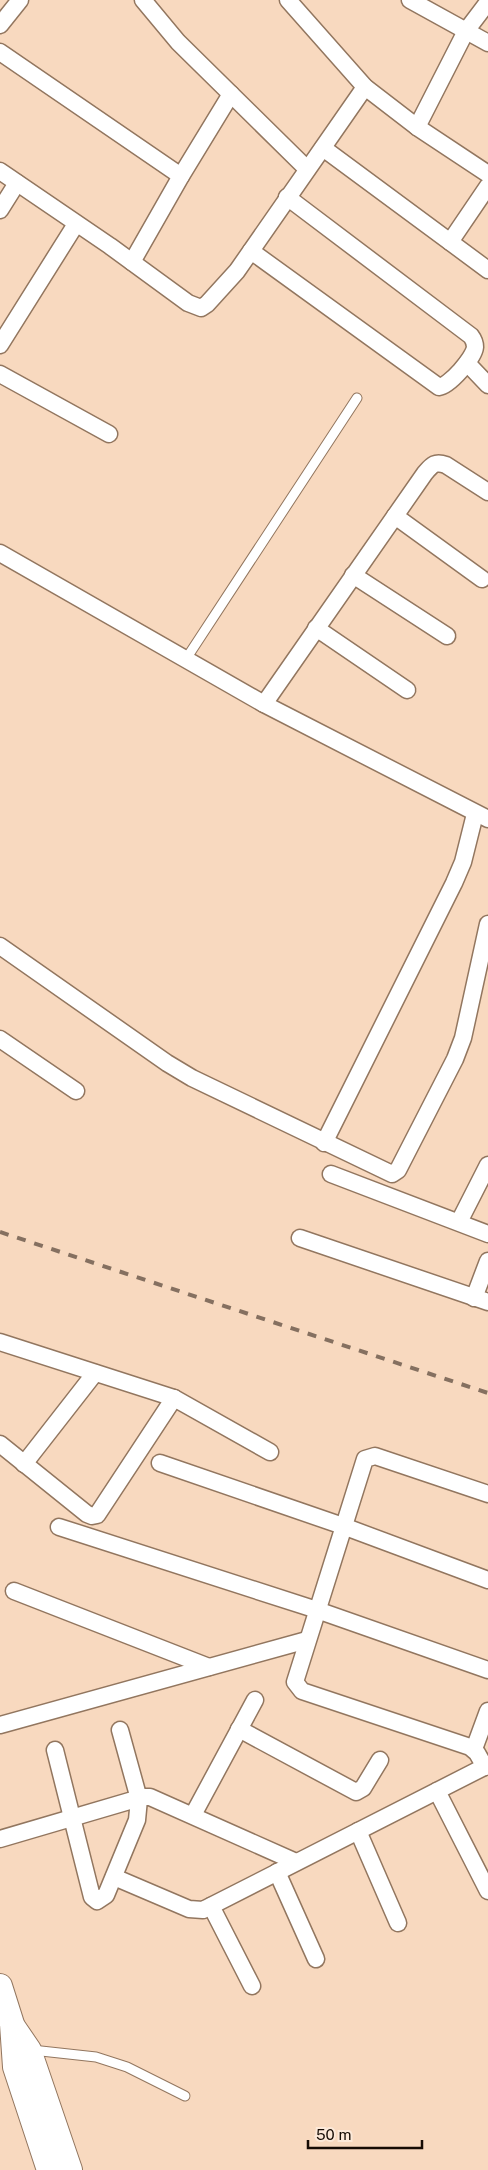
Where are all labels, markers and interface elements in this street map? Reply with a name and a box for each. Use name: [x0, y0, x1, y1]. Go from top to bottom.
scale bar: [308, 2118, 422, 2150]
text: 50 m: [316, 2126, 351, 2143]

